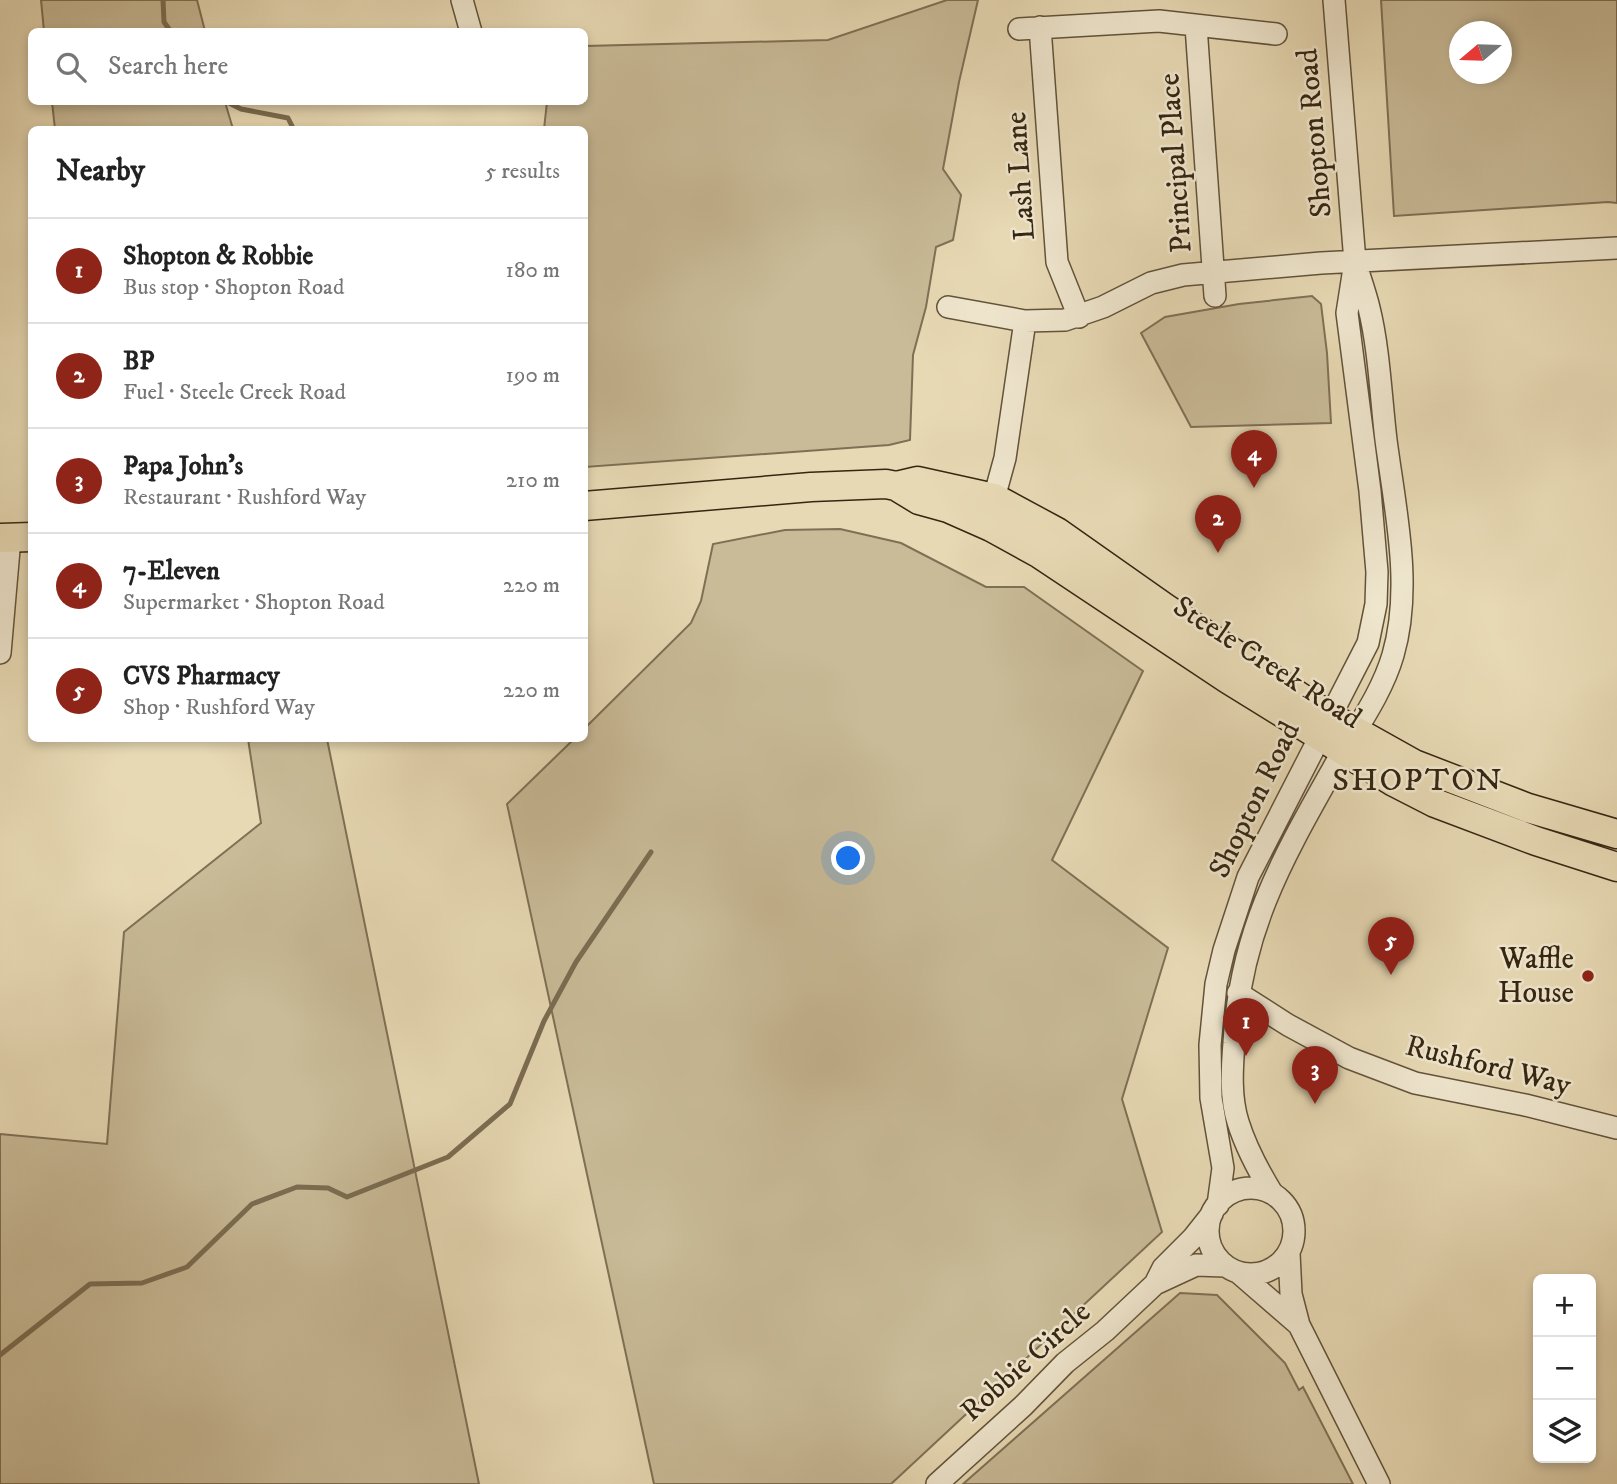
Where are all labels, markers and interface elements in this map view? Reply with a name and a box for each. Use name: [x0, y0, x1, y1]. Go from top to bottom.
north arrow: [1449, 21, 1512, 84]
search box: [28, 28, 588, 105]
street label: Shopton Road: [1289, 47, 1341, 219]
icon: search: [52, 48, 90, 86]
text: Search here: [108, 50, 228, 83]
street label: Principal Place: [1151, 72, 1201, 254]
street label: Lash Lane: [998, 110, 1044, 242]
text: Nearby: [56, 153, 145, 190]
text: 5 results: [485, 157, 560, 186]
text: Shopton & Robbie: [123, 240, 313, 273]
text: 1: [75, 256, 83, 285]
text: 180 m: [505, 256, 560, 285]
text: Bus stop · Shopton Road: [123, 273, 344, 302]
text: BP: [123, 345, 154, 378]
text: 2: [73, 361, 85, 390]
text: 190 m: [506, 361, 560, 390]
text: Fuel · Steele Creek Road: [123, 378, 346, 407]
pin: 4: [1231, 430, 1277, 488]
text: Papa John's: [123, 450, 243, 483]
text: 3: [75, 466, 83, 495]
text: 210 m: [506, 466, 560, 495]
text: Restaurant · Rushford Way: [123, 483, 366, 512]
pin: 2: [1195, 495, 1241, 553]
text: 7-Eleven: [123, 555, 220, 588]
text: 4: [72, 571, 86, 600]
text: 220 m: [503, 571, 560, 600]
text: Supermarket · Shopton Road: [123, 588, 385, 617]
street label: Steele Creek Road: [1166, 588, 1368, 738]
text: CVS Pharmacy: [123, 660, 280, 693]
text: 5: [73, 676, 85, 705]
text: 220 m: [503, 676, 560, 705]
text: Shop · Rushford Way: [123, 693, 315, 722]
street label: Shopton Road: [1201, 716, 1309, 884]
district label: SHOPTON: [1332, 761, 1504, 801]
your location: [831, 841, 865, 875]
pin: 5: [1368, 917, 1414, 975]
place label: Waffle House: [1498, 941, 1574, 1012]
marker: Waffle House: [1580, 968, 1596, 984]
pin: 1: [1223, 998, 1269, 1056]
street label: Rushford Way: [1401, 1028, 1575, 1105]
pin: 3: [1292, 1046, 1338, 1104]
map controls: [1533, 1274, 1596, 1463]
button: +: [1533, 1274, 1596, 1337]
street label: Robbie Circle: [953, 1294, 1099, 1430]
button: −: [1533, 1337, 1596, 1400]
button: layers: [1533, 1400, 1596, 1463]

